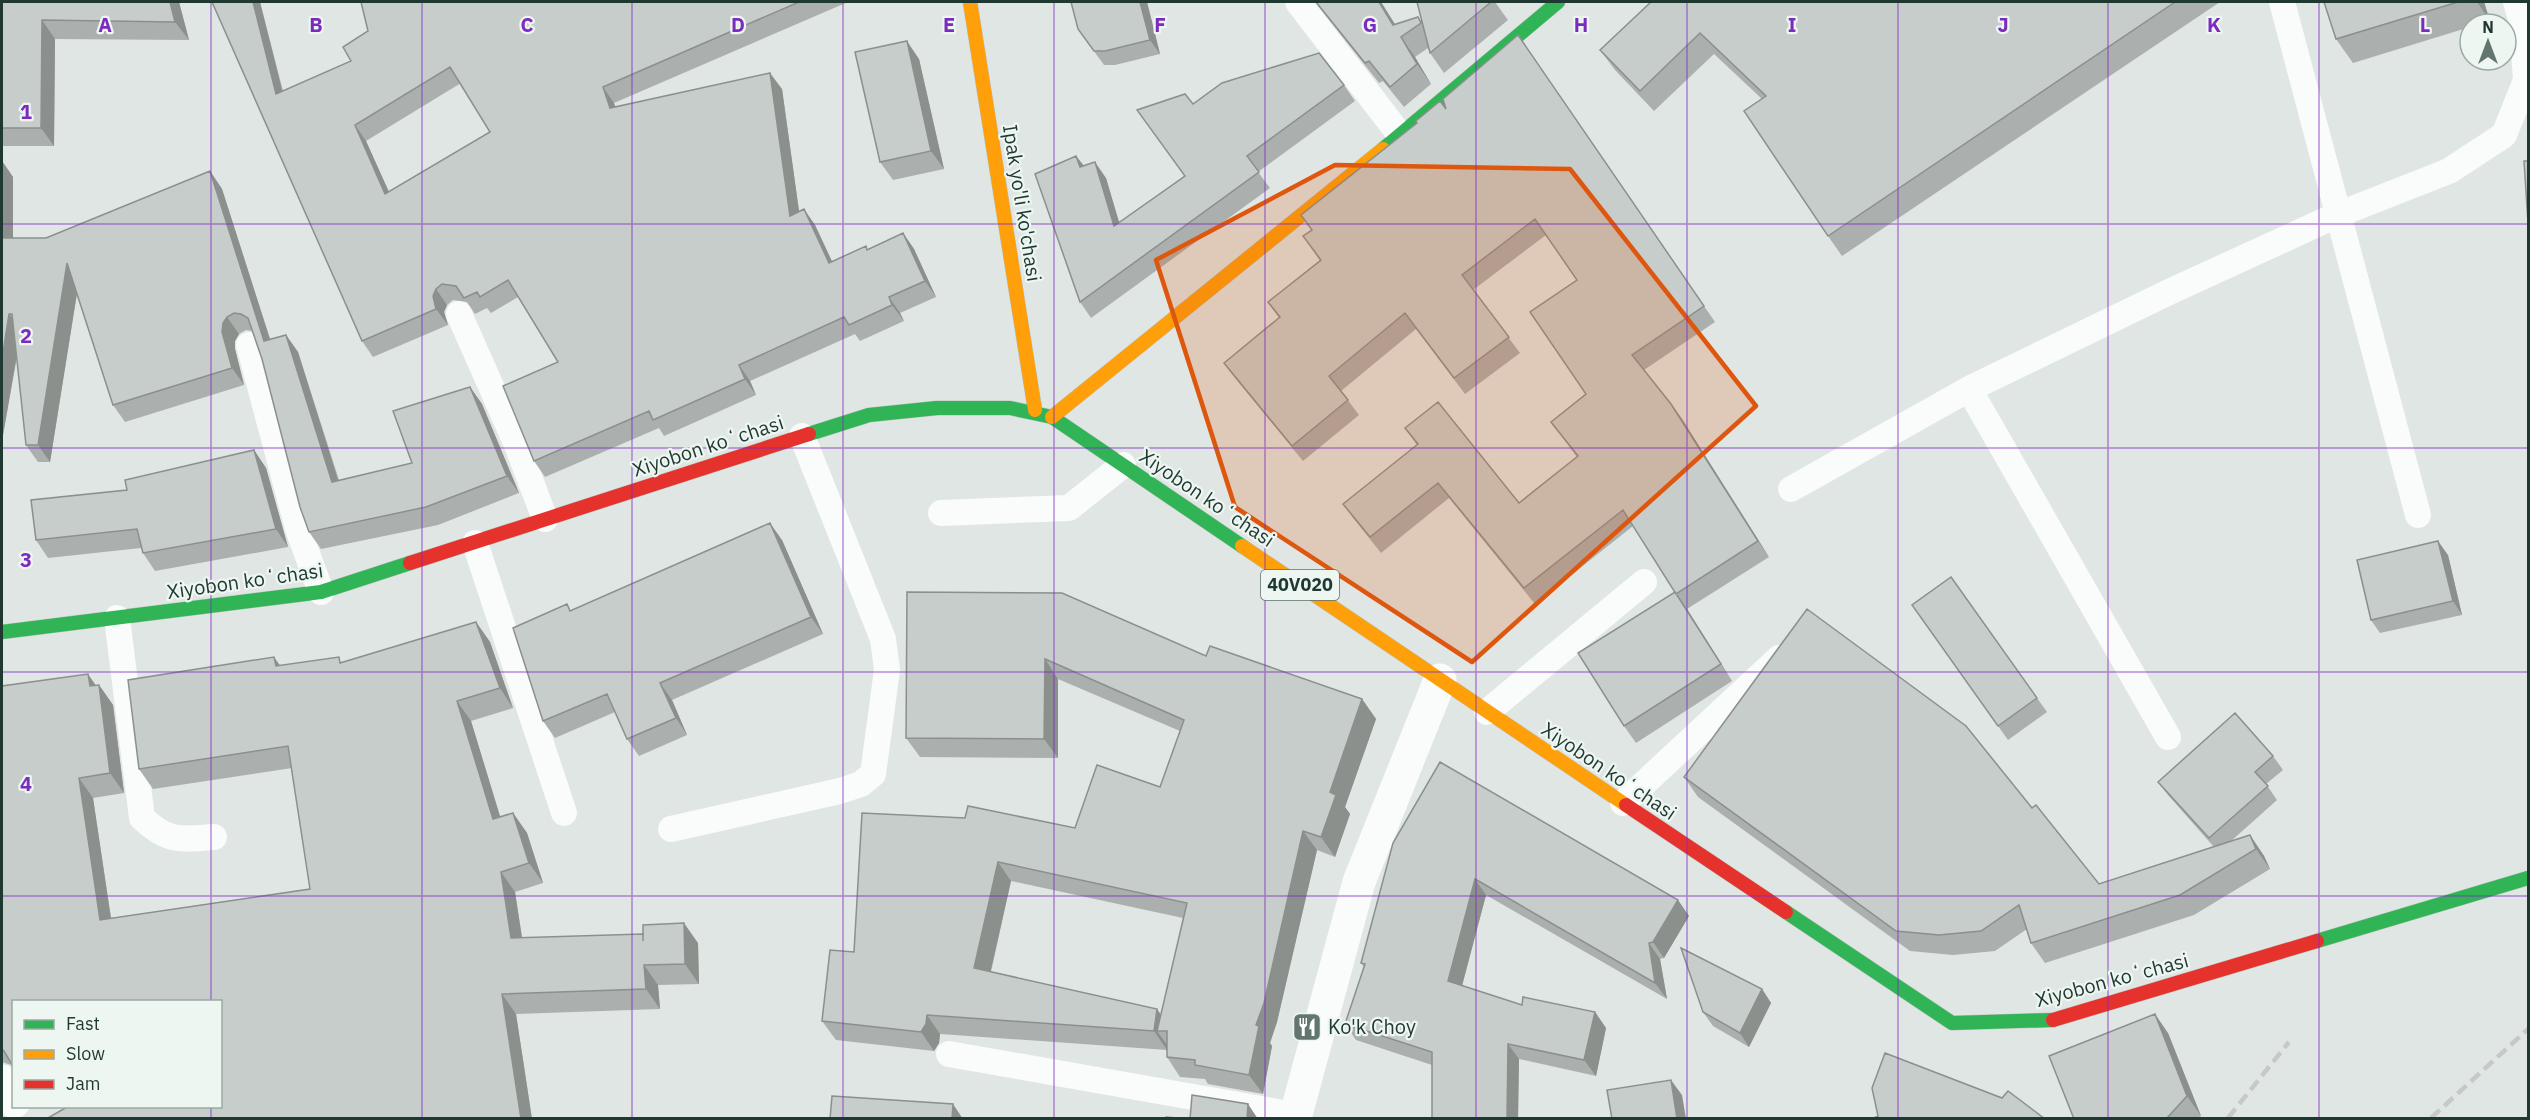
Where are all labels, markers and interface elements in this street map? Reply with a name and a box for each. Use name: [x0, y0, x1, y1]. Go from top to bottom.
text: A: [98, 11, 112, 38]
text: B: [309, 11, 323, 38]
text: C: [520, 11, 534, 38]
text: D: [731, 11, 745, 38]
text: E: [943, 11, 955, 38]
text: F: [1154, 11, 1166, 38]
text: G: [1363, 11, 1377, 38]
text: H: [1574, 11, 1588, 38]
text: I: [1788, 11, 1796, 38]
text: J: [1997, 11, 2009, 38]
text: K: [2207, 11, 2221, 38]
text: L: [2420, 11, 2430, 38]
north arrow: [2458, 12, 2518, 72]
text: N: [2482, 17, 2494, 37]
text: 1: [20, 98, 32, 125]
street label: Ipak yo'li ko'chasi: [997, 123, 1048, 283]
text: 2: [20, 322, 32, 349]
street label: Xiyobon koʻchasi: [629, 408, 787, 483]
street label: Xiyobon koʻchasi: [1134, 442, 1280, 553]
text: 3: [20, 546, 32, 573]
street label: Xiyobon koʻchasi: [165, 556, 325, 605]
road number: 40V020: [1261, 570, 1339, 600]
street label: Xiyobon koʻchasi: [1536, 715, 1682, 826]
text: 4: [20, 770, 32, 797]
street label: Xiyobon koʻchasi: [2032, 946, 2191, 1013]
legend: [12, 1000, 222, 1108]
restaurant icon: Ko'k Choy: [1291, 1011, 1323, 1043]
text: Fast: [66, 1012, 100, 1035]
place label: Ko'k Choy: [1328, 1013, 1416, 1040]
text: Slow: [66, 1042, 105, 1065]
text: Jam: [66, 1072, 101, 1095]

